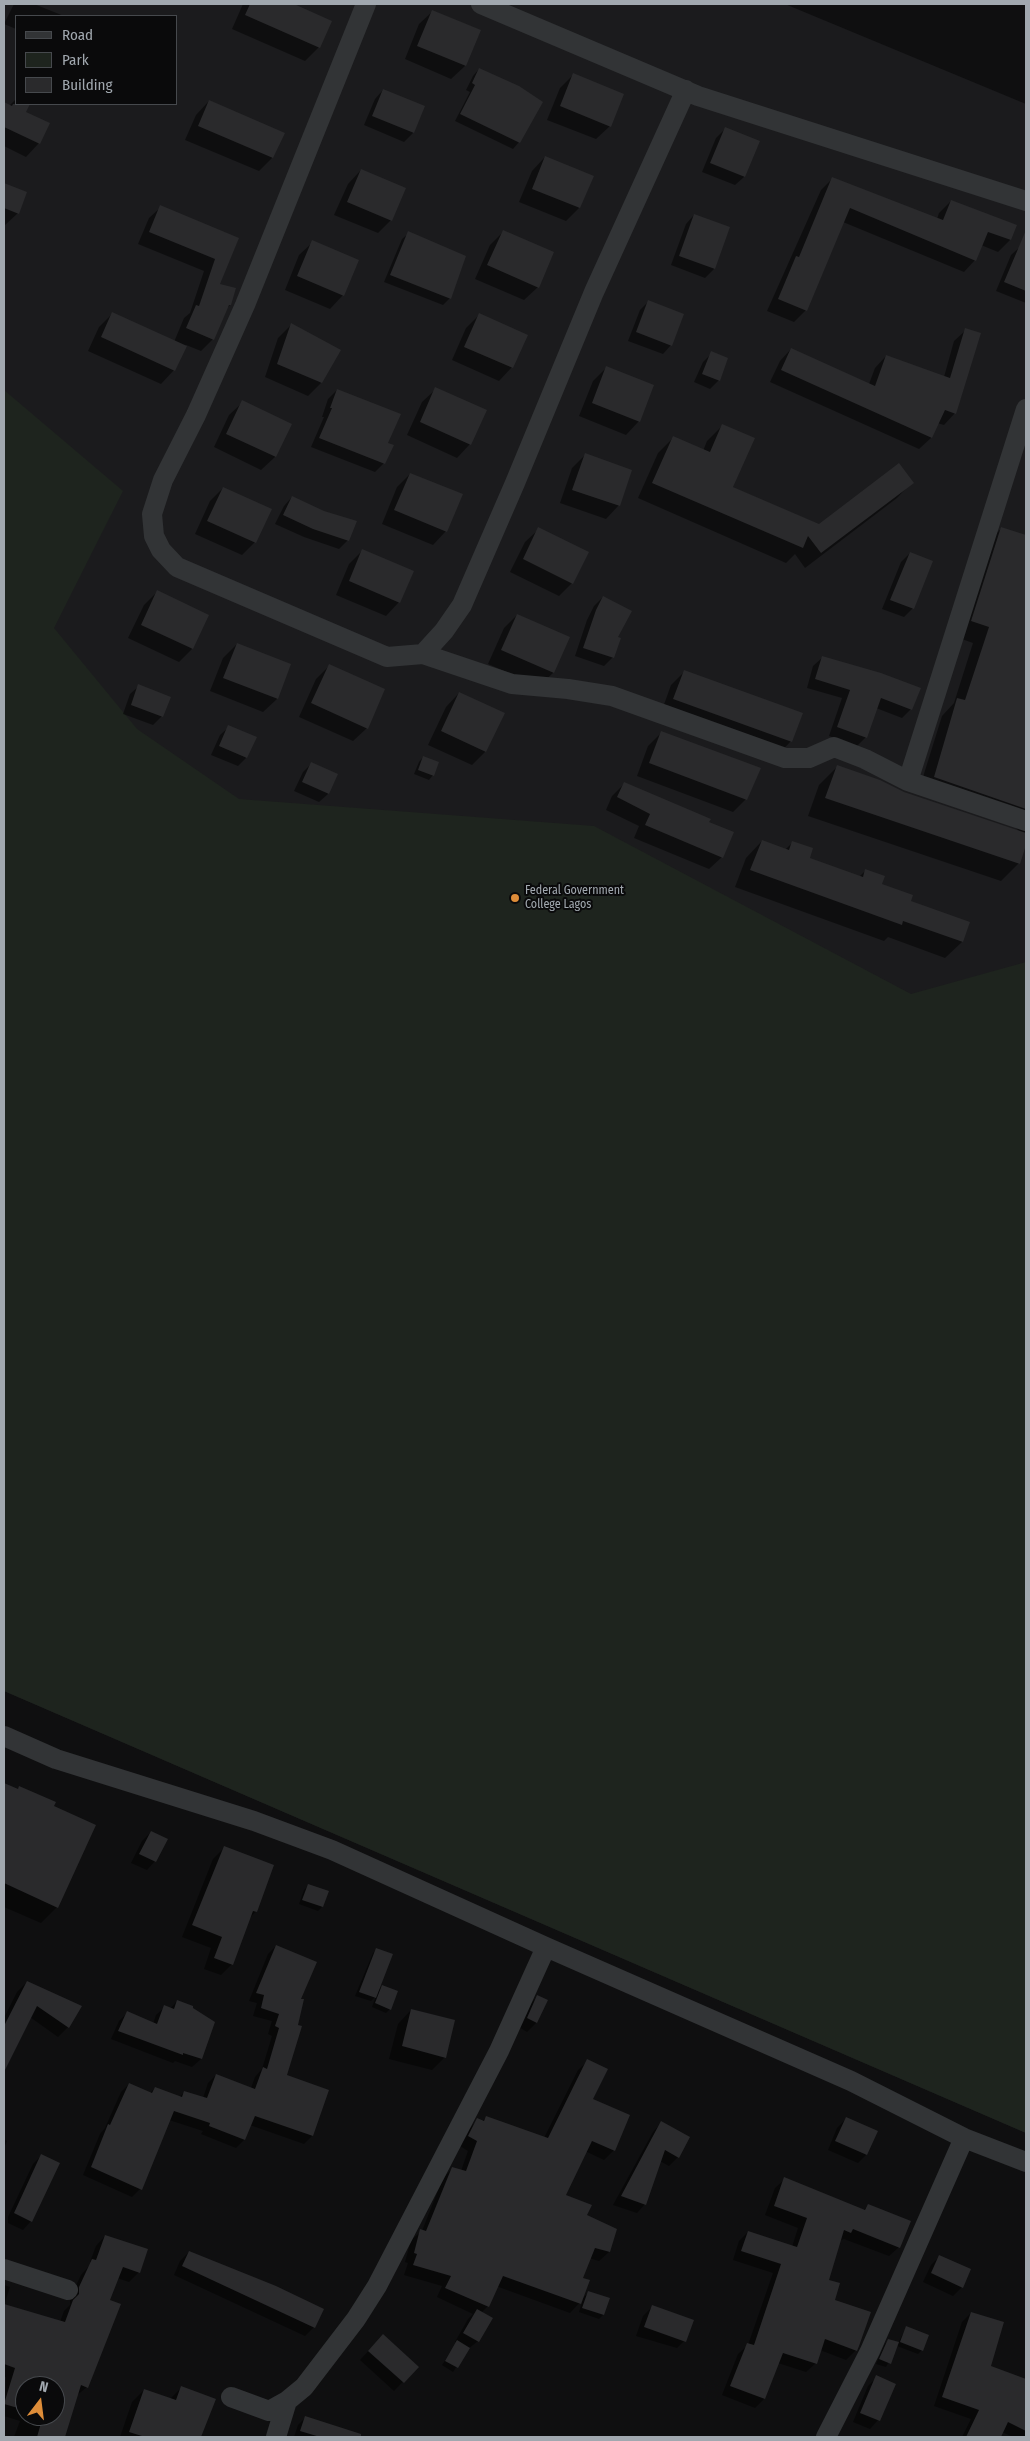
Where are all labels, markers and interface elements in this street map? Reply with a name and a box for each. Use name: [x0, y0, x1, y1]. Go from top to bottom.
legend: [15, 15, 178, 105]
text: Road: [62, 26, 93, 44]
text: Park: [62, 51, 89, 69]
text: Building: [62, 76, 113, 94]
place label: Federal Government College Lagos: [525, 884, 624, 912]
marker: Federal Government College Lagos: [509, 892, 521, 904]
north arrow: [15, 2376, 65, 2426]
text: N: [37, 2378, 50, 2396]

